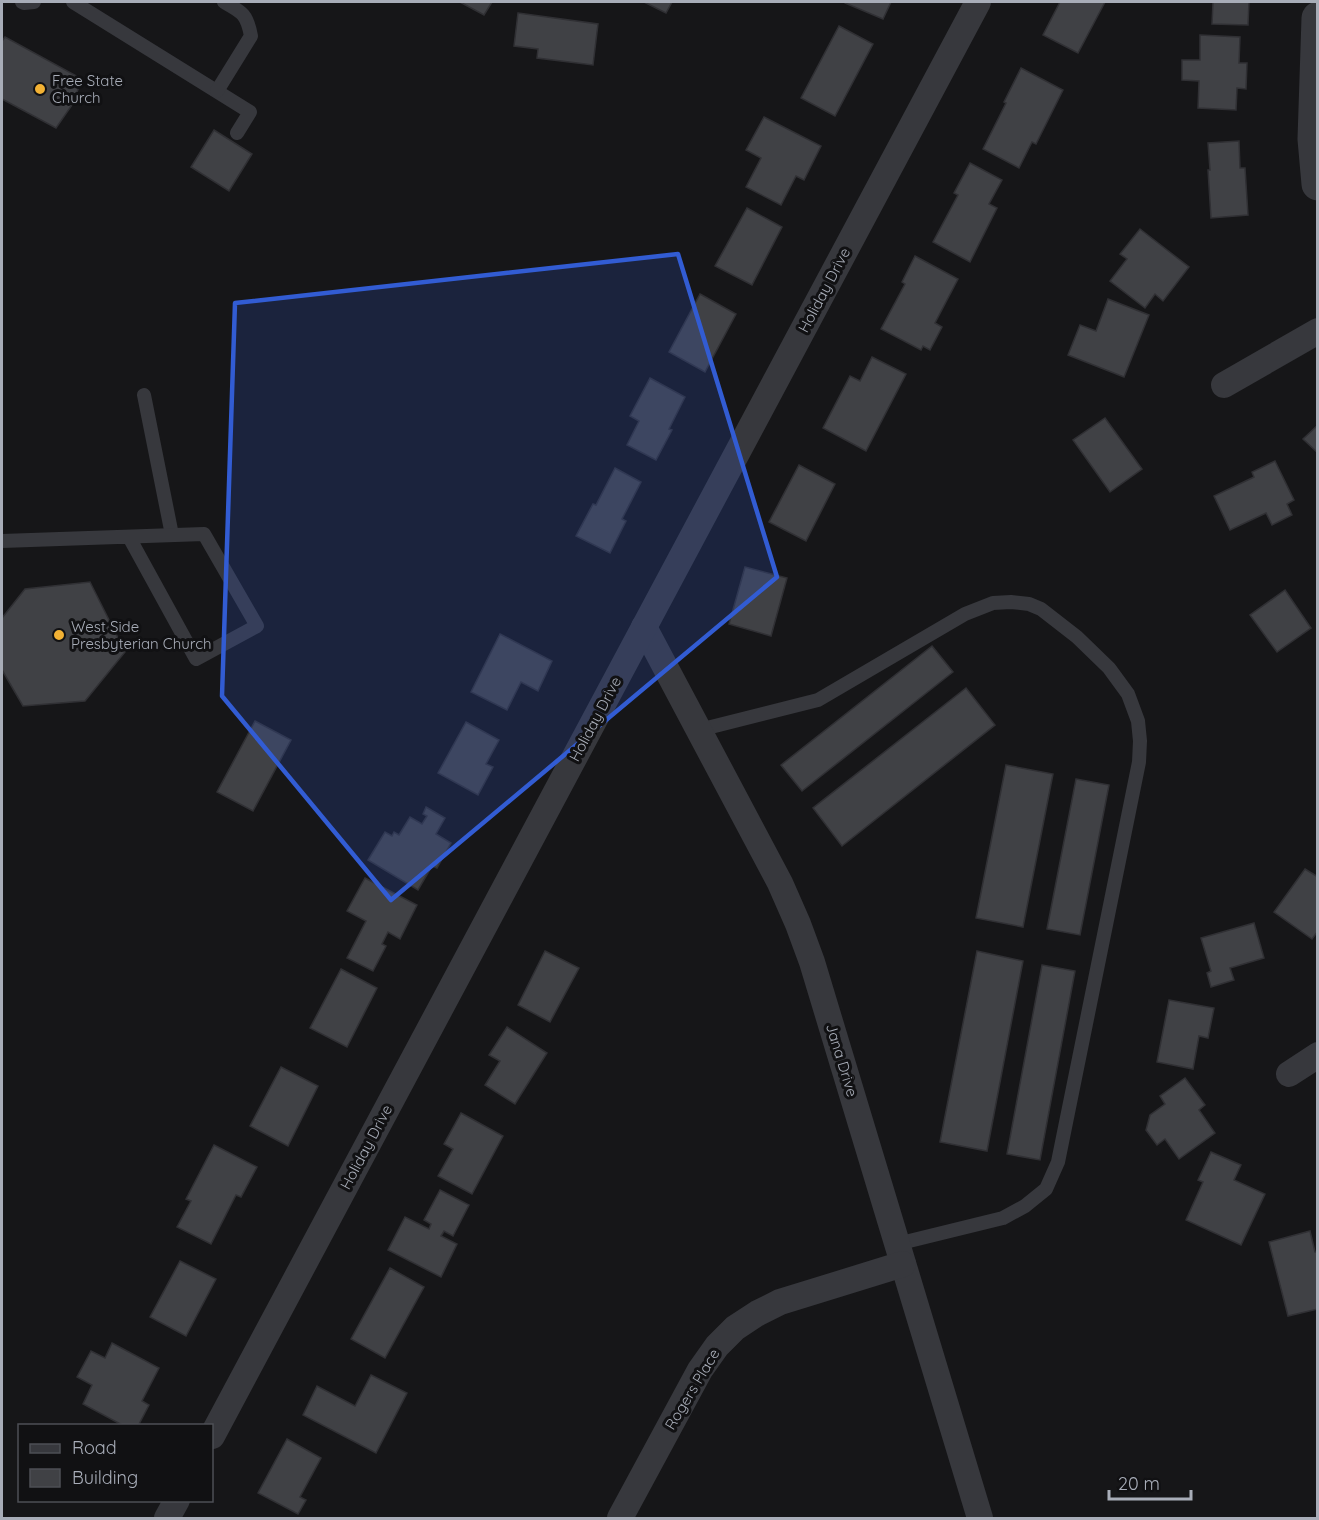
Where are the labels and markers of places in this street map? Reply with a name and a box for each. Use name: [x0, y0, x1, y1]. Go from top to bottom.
place label: Free State Church: [52, 71, 123, 107]
marker: Free State Church: [33, 82, 47, 96]
place label: West Side Presbyterian Church: [71, 617, 211, 653]
marker: West Side Presbyterian Church: [52, 628, 66, 642]

